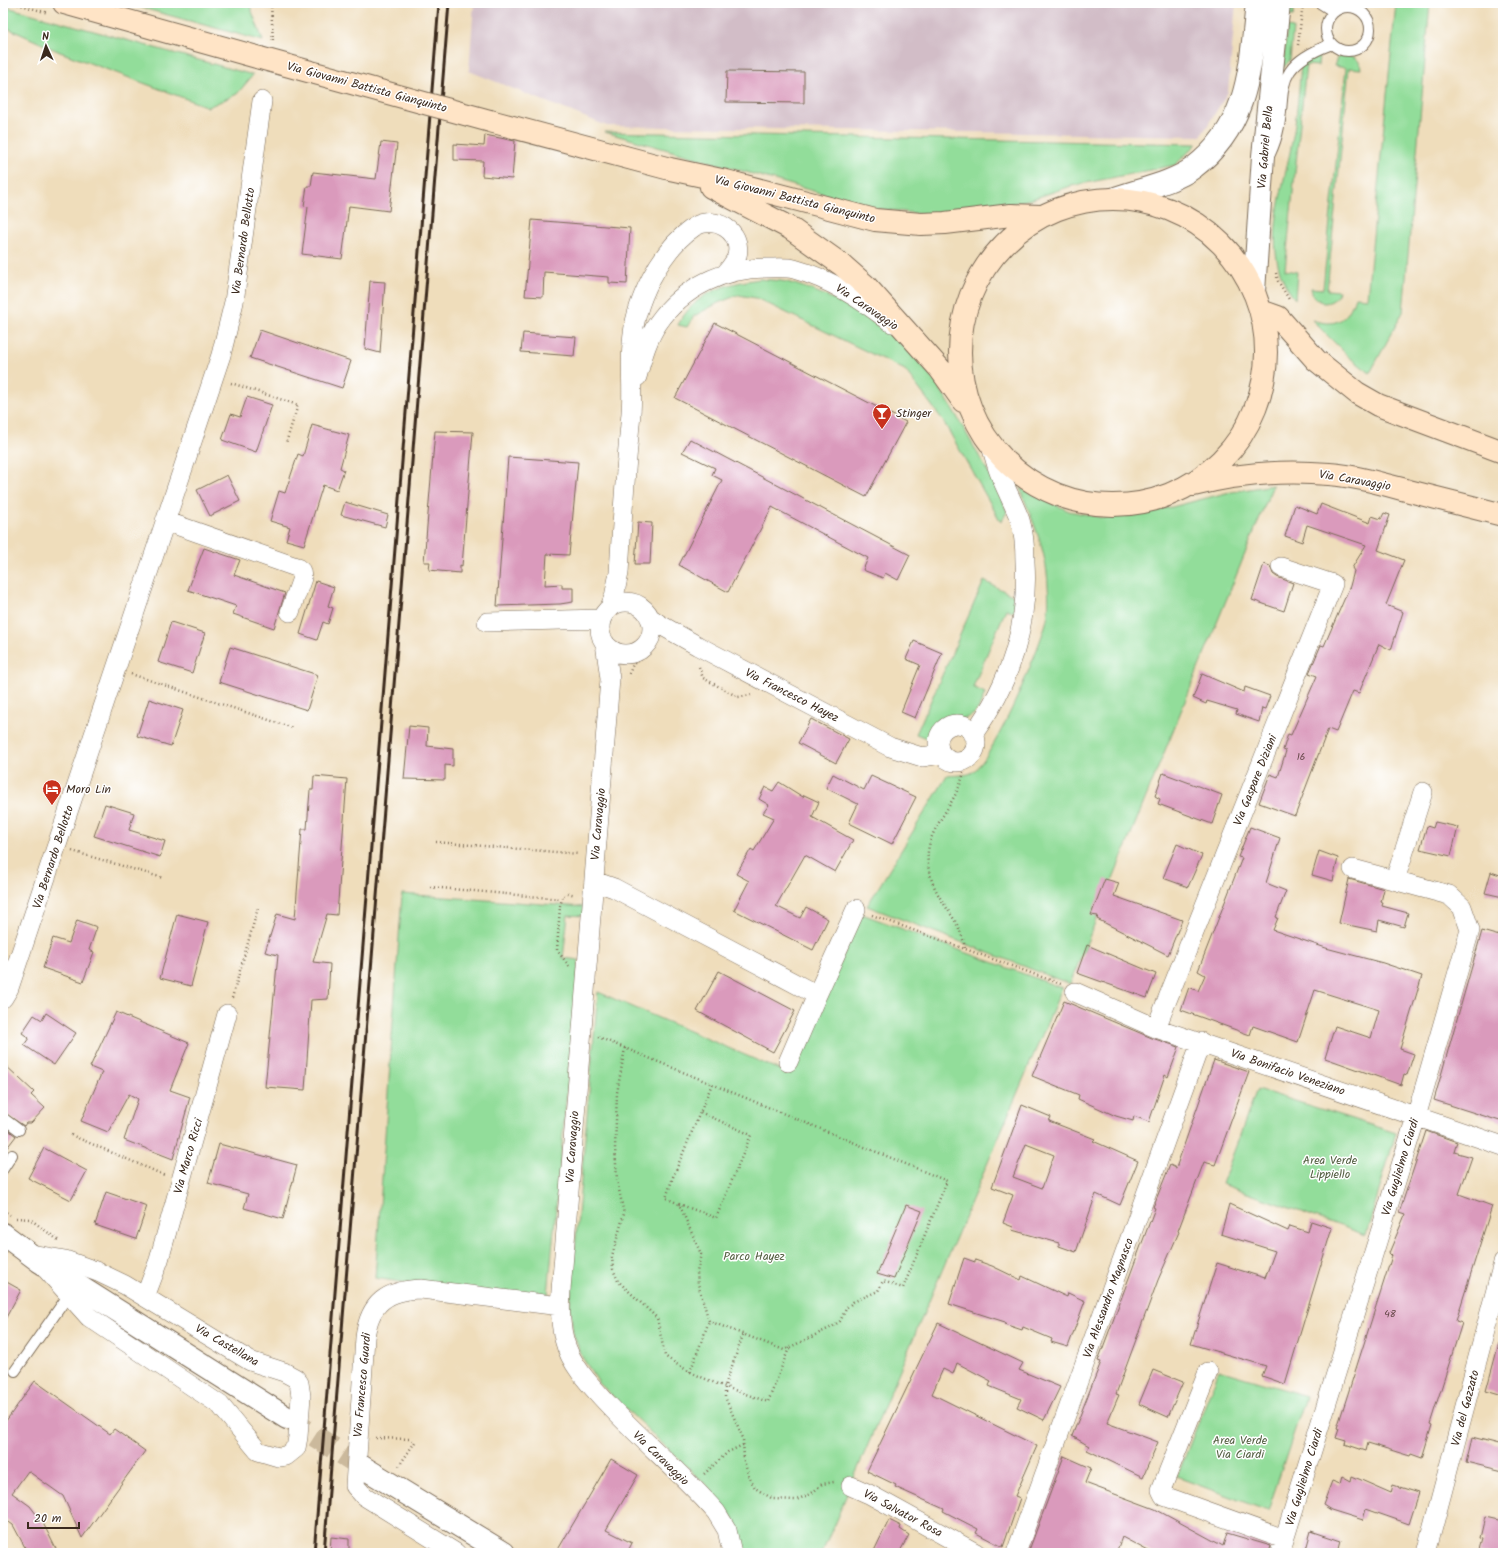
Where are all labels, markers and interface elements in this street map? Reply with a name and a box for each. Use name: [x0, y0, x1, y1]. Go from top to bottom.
north arrow: [26, 26, 66, 66]
text: N: [42, 28, 50, 46]
street label: Via Giovanni Battista Gianquinto: [285, 57, 449, 118]
street label: Via Gabriel Bella: [1252, 104, 1279, 189]
street label: Via Giovanni Battista Gianquinto: [712, 170, 877, 229]
street label: Via Bernardo Bellotto: [227, 186, 260, 296]
street label: Via Caravaggio: [831, 279, 902, 336]
bar icon: Stinger: [871, 402, 893, 430]
place label: Stinger: [896, 404, 932, 423]
street label: Via Caravaggio: [1318, 465, 1392, 496]
street label: Via Francesco Hayez: [741, 664, 842, 727]
street label: Via Gaspare Diziani: [1229, 731, 1283, 829]
house number: 16: [1297, 749, 1305, 765]
hotel icon: Moro Lin: [41, 778, 63, 806]
place label: Moro Lin: [66, 780, 111, 799]
street label: Via Caravaggio: [586, 787, 611, 861]
street label: Via Bernardo Bellotto: [28, 803, 79, 911]
street label: Via Bonifacio Veneziano: [1228, 1044, 1348, 1101]
street label: Via Caravaggio: [560, 1110, 585, 1184]
street label: Via Marco Ricci: [169, 1115, 209, 1196]
street label: Via Guglielmo Ciardi: [1377, 1115, 1425, 1218]
park label: Area Verde Lippiello: [1303, 1151, 1358, 1184]
street label: Via Alessandro Magnasco: [1078, 1235, 1139, 1361]
park label: Parco Hayez: [723, 1247, 785, 1266]
house number: 48: [1384, 1306, 1397, 1322]
street label: Via Castellana: [191, 1319, 263, 1372]
street label: Via Francesco Guardi: [348, 1331, 377, 1438]
street label: Via del Gazzato: [1446, 1368, 1485, 1448]
street label: Via Guglielmo Ciardi: [1281, 1425, 1329, 1528]
street label: Via Caravaggio: [628, 1426, 693, 1490]
park label: Area Verde Via Ciardi: [1213, 1431, 1268, 1464]
street label: Via Salvator Rosa: [860, 1485, 946, 1543]
scale bar: [28, 1504, 79, 1530]
text: 20 m: [34, 1509, 62, 1528]

